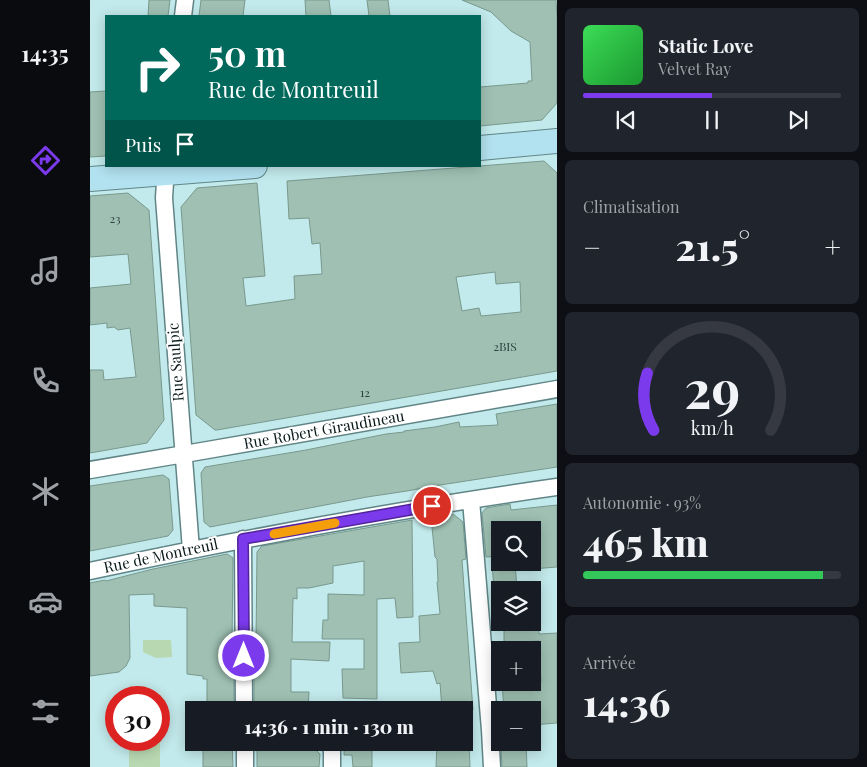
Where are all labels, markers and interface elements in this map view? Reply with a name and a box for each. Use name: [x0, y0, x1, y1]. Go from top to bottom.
text: 50 m: [208, 29, 286, 76]
text: Static Love: [658, 32, 753, 58]
icon: right: [125, 35, 190, 100]
text: 14:35: [21, 38, 69, 68]
text: Velvet Ray: [658, 58, 731, 79]
text: Rue de Montreuil: [208, 74, 379, 104]
icon: previous: [612, 106, 640, 134]
icon: pause: [698, 106, 726, 134]
icon: next: [784, 106, 812, 134]
icon: arrive: [171, 130, 199, 158]
text: Puis: [125, 131, 161, 157]
icon: directions: [28, 143, 63, 178]
text: Climatisation: [583, 196, 680, 217]
house number: 23: [109, 210, 121, 226]
text: 21.5°: [676, 220, 750, 271]
text: −: [583, 228, 601, 265]
text: +: [825, 228, 841, 265]
icon: music: [28, 253, 63, 288]
street label: Rue Saulpic: [162, 322, 188, 402]
house number: 2BIS: [493, 338, 517, 354]
text: 29: [684, 353, 740, 422]
icon: phone: [28, 363, 63, 398]
house number: 12: [360, 384, 370, 400]
street label: Rue Robert Giraudineau: [242, 405, 406, 453]
text: km/h: [691, 416, 734, 439]
icon: climate: [28, 474, 63, 509]
pin: [411, 485, 453, 527]
icon: arrive: [418, 492, 446, 520]
text: Autonomie · 93%: [583, 492, 701, 513]
text: 465 km: [583, 516, 708, 567]
map controls: [491, 521, 541, 751]
button: search: [491, 521, 541, 571]
street label: Rue de Montreuil: [102, 533, 220, 577]
button: layers: [491, 581, 541, 631]
icon: car: [28, 584, 63, 619]
position arrow: [217, 629, 269, 681]
button: +: [491, 641, 541, 691]
text: Arrivée: [583, 652, 636, 673]
text: 14:36: [583, 676, 670, 727]
speed limit sign: 30: [105, 686, 170, 751]
icon: filters: [28, 694, 63, 729]
button: −: [491, 701, 541, 751]
text: 14:36 · 1 min · 130 m: [244, 713, 414, 739]

